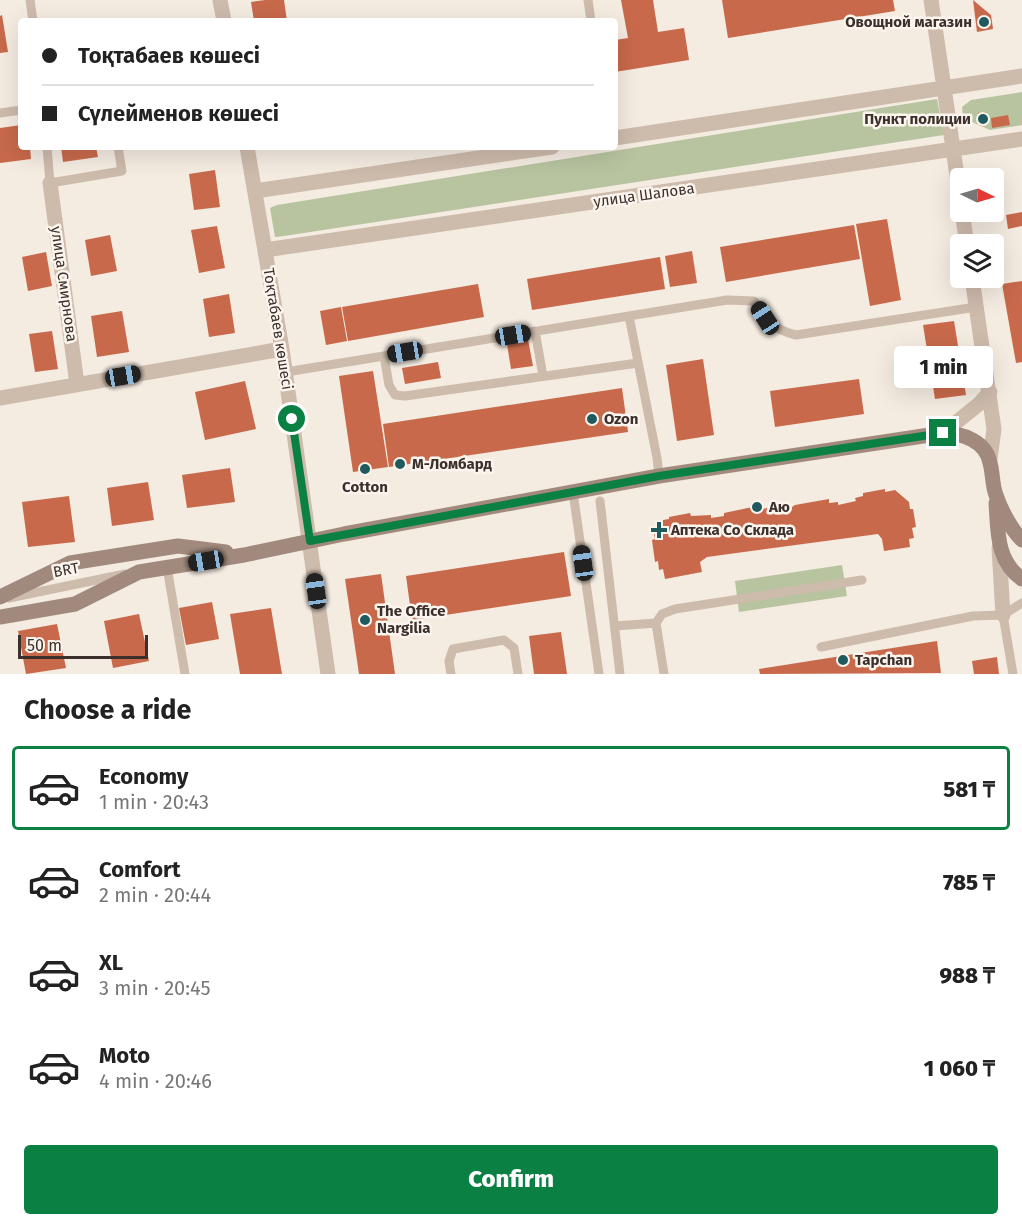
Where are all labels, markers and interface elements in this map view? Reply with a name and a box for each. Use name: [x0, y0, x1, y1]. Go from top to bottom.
place label: Овощной магазин: [845, 13, 972, 31]
marker: Овощной магазин: [977, 15, 991, 29]
text: Тоқтабаев көшесі: [78, 42, 260, 69]
text: Сүлейменов көшесі: [78, 100, 279, 127]
place label: Пункт полиции: [864, 110, 971, 128]
marker: Пункт полиции: [976, 112, 990, 126]
north arrow: [950, 168, 1004, 222]
map controls: [950, 168, 1004, 288]
street label: улица Шалова: [592, 179, 696, 211]
street label: улица Смирнова: [47, 225, 81, 343]
button: layers: [950, 234, 1004, 288]
street label: Тоқтабаев көшесі: [259, 267, 297, 391]
car: [748, 298, 782, 338]
car: [494, 323, 532, 347]
car: [386, 340, 424, 364]
callout: 1 min: [894, 346, 992, 388]
text: 1 min: [920, 355, 967, 379]
car: [104, 364, 142, 388]
route start: [278, 405, 305, 432]
place label: Ozon: [604, 410, 638, 428]
marker: Ozon: [585, 412, 599, 426]
route end: [929, 419, 956, 446]
place label: М-Ломбард: [412, 455, 493, 473]
marker: М-Ломбард: [393, 457, 407, 471]
marker: Cotton: [358, 462, 372, 476]
place label: Cotton: [342, 478, 388, 496]
place label: Аю: [768, 498, 790, 516]
marker: Аю: [750, 500, 764, 514]
place label: Аптека Со Склада: [670, 521, 794, 539]
marker: Аптека Со Склада: [652, 523, 666, 537]
car: [572, 544, 594, 582]
car: [187, 549, 225, 573]
street label: BRT: [52, 559, 81, 581]
car: [305, 572, 327, 610]
place label: The Office Nargilia: [377, 602, 445, 637]
marker: The Office Nargilia: [358, 613, 372, 627]
scale bar: [18, 632, 148, 660]
text: 50 m: [27, 636, 62, 655]
place label: Tapchan: [855, 651, 912, 669]
marker: Tapchan: [836, 653, 850, 667]
text: Choose a ride: [24, 694, 191, 726]
icon: car: [27, 761, 81, 815]
text: Economy: [99, 763, 188, 790]
text: 581 ₸: [943, 776, 995, 803]
text: 1 min · 20:43: [99, 790, 209, 814]
icon: car: [27, 854, 81, 908]
text: Comfort: [99, 856, 180, 883]
text: 785 ₸: [943, 869, 995, 896]
text: 2 min · 20:44: [99, 883, 211, 907]
icon: car: [27, 947, 81, 1001]
text: XL: [99, 949, 123, 976]
text: 988 ₸: [939, 962, 995, 989]
text: 3 min · 20:45: [99, 976, 210, 1000]
icon: car: [27, 1040, 81, 1094]
text: Moto: [99, 1042, 150, 1069]
text: 1 060 ₸: [924, 1055, 995, 1082]
text: 4 min · 20:46: [99, 1069, 212, 1093]
button: Confirm: [24, 1145, 998, 1214]

